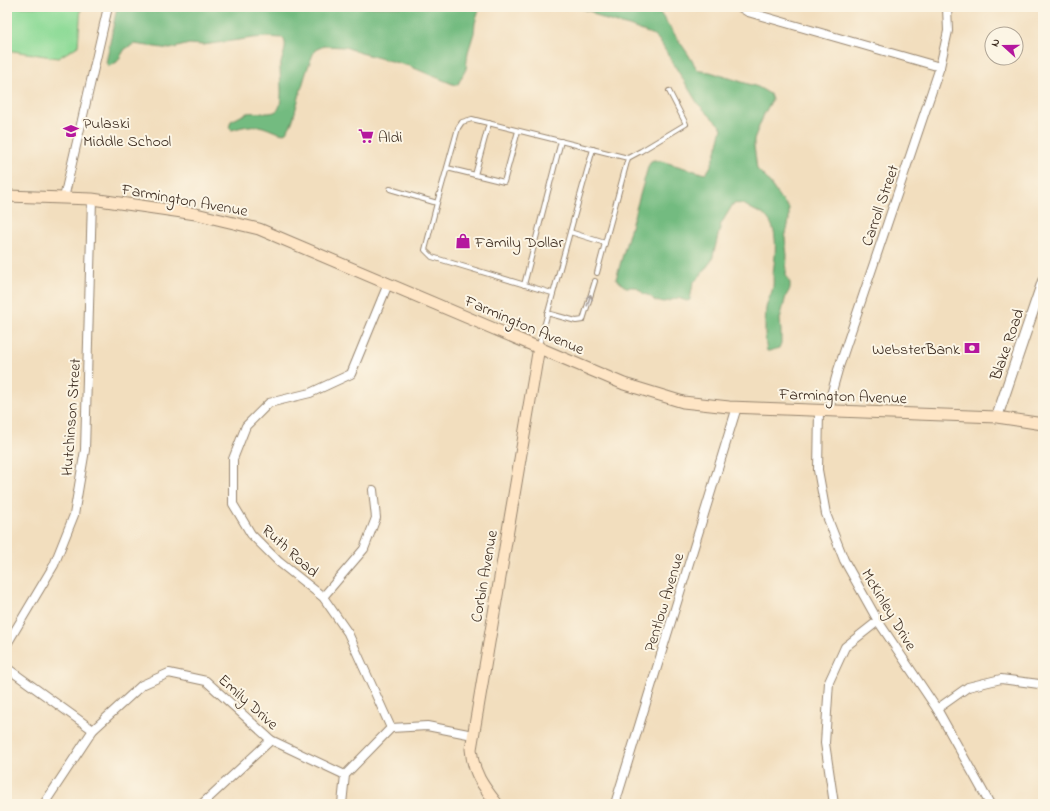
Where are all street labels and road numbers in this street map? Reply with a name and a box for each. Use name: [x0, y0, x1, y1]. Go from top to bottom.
street label: Carroll Street: [856, 161, 906, 250]
street label: Farmington Avenue: [119, 178, 250, 224]
street label: Farmington Avenue: [460, 289, 588, 362]
street label: Blake Road: [984, 306, 1031, 385]
street label: Hutchinson Street: [56, 357, 88, 477]
street label: Farmington Avenue: [778, 383, 908, 411]
street label: Ruth Road: [256, 519, 324, 584]
street label: Corbin Avenue: [465, 528, 505, 624]
street label: Pentlow Avenue: [639, 549, 692, 655]
street label: McKinley Drive: [854, 565, 923, 656]
street label: Emily Drive: [212, 669, 284, 737]

